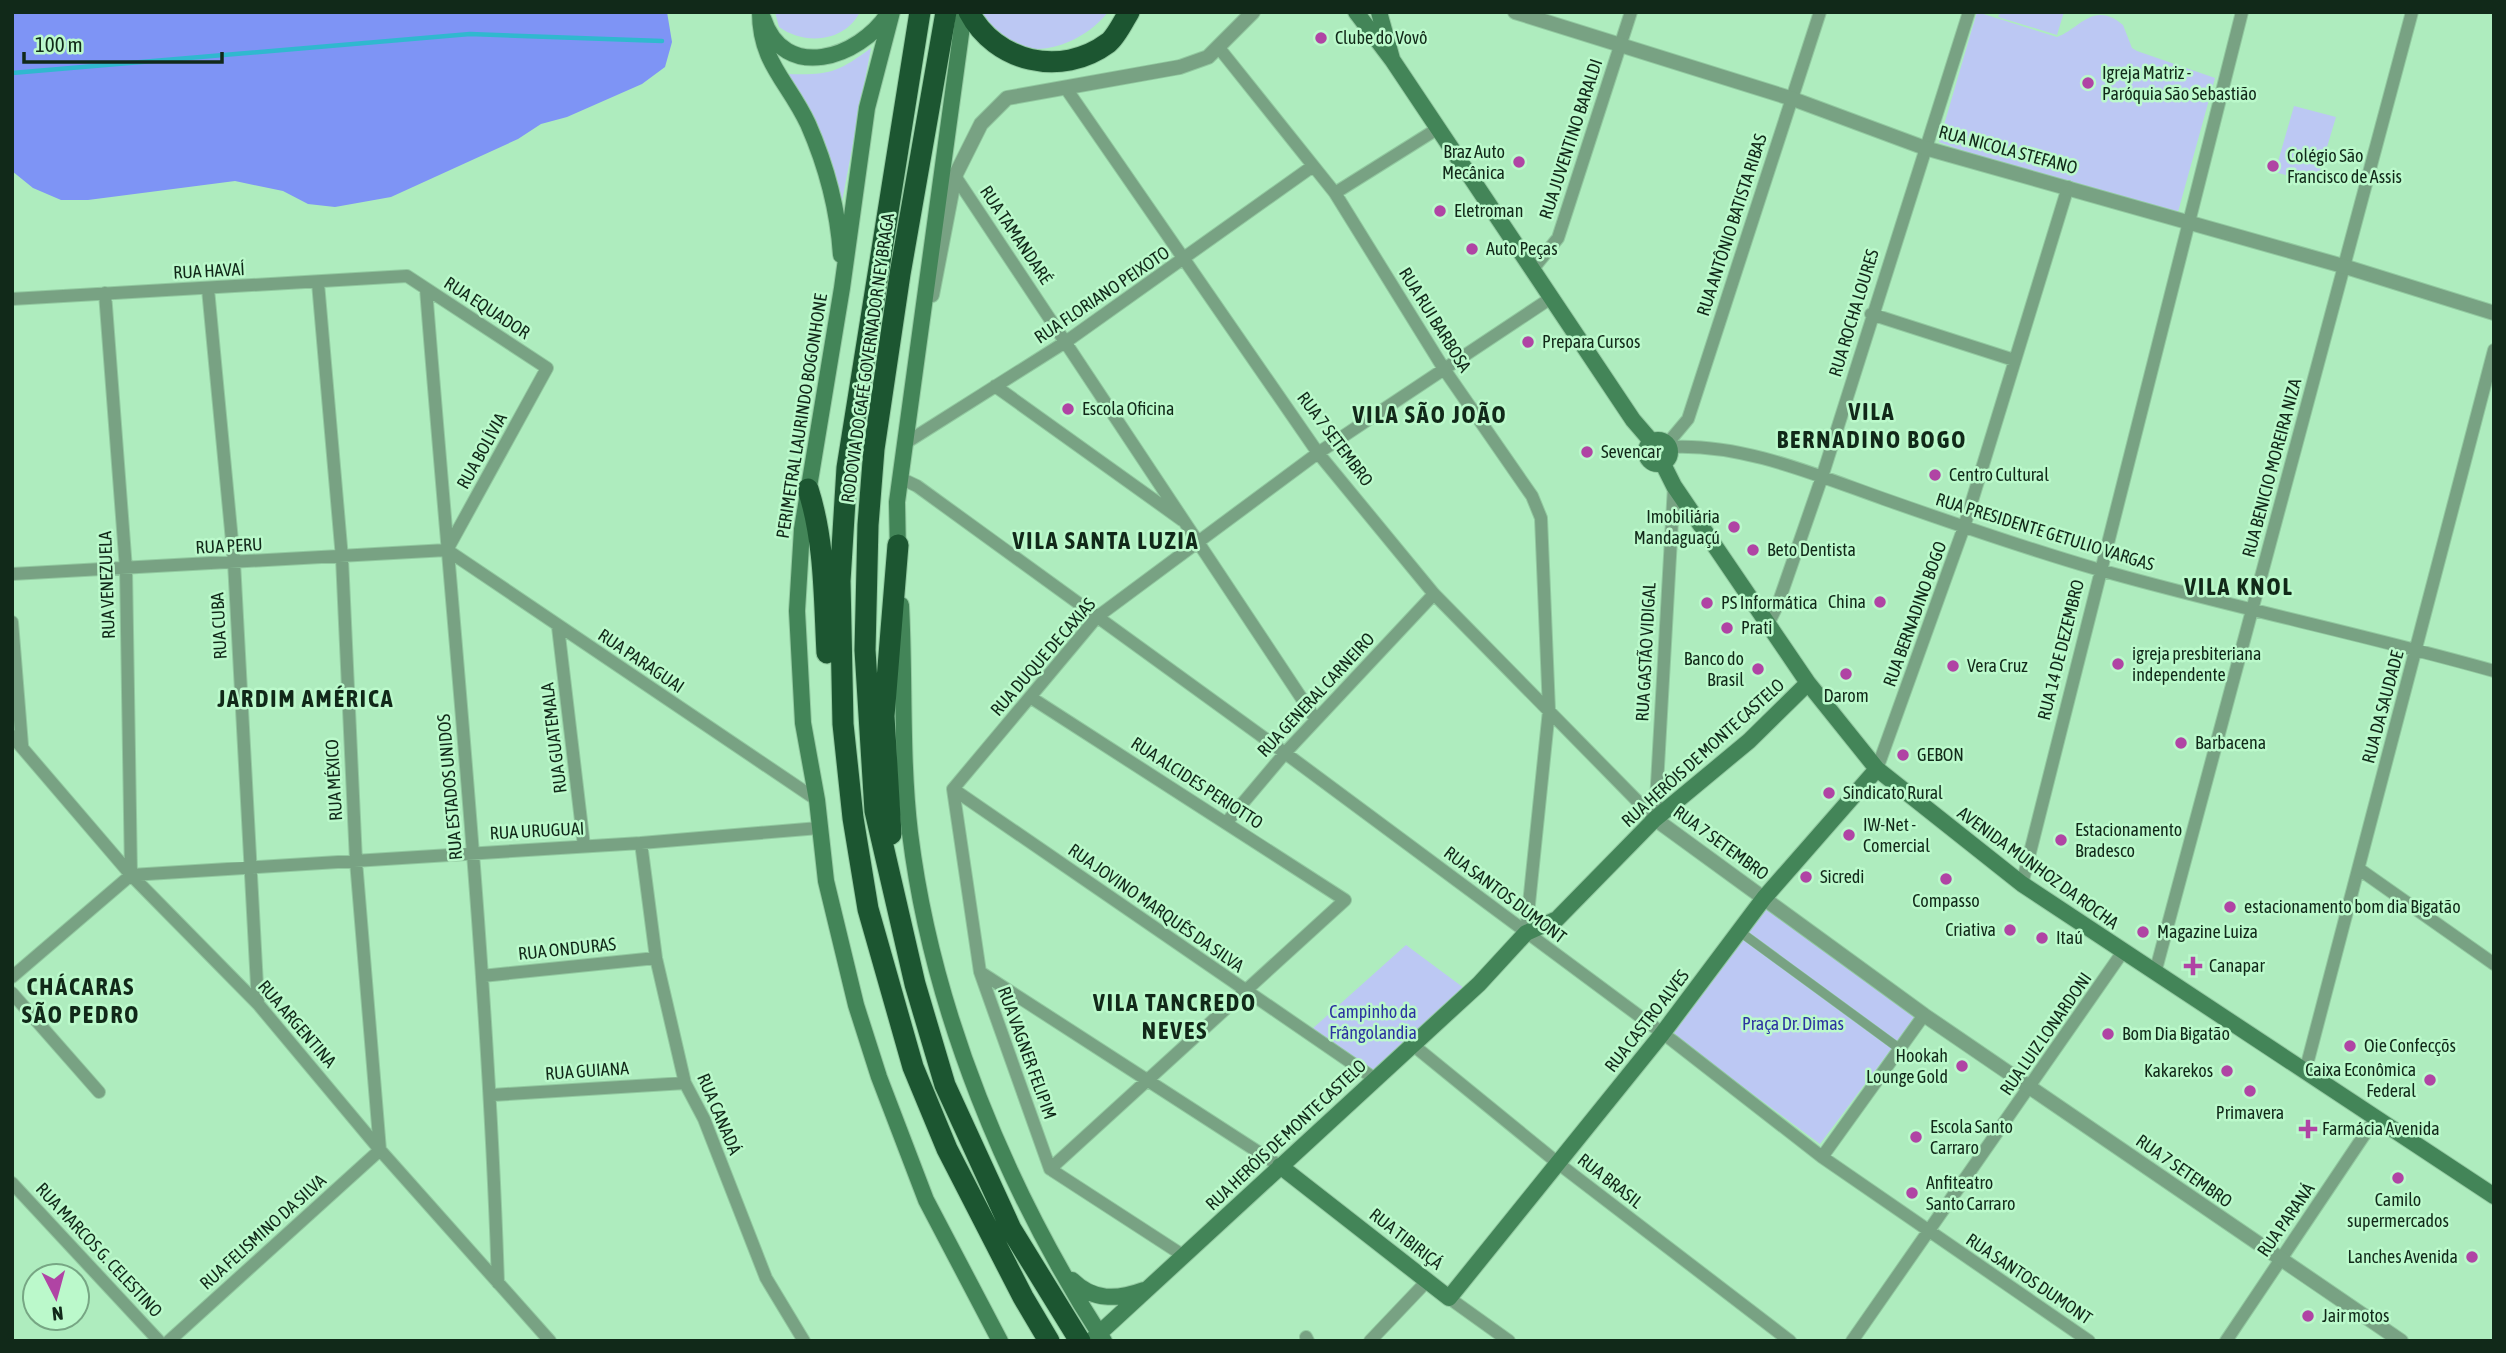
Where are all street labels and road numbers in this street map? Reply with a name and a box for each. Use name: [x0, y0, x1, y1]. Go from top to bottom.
street label: RUA JUVENTINO BARALDI: [1535, 56, 1606, 222]
street label: RUA NICOLA STEFANO: [1937, 121, 2080, 178]
street label: RUA ANTÔNIO BATISTA RIBAS: [1692, 131, 1771, 319]
street label: RUA TAMANDARÉ: [976, 182, 1057, 288]
street label: RODOVIA DO CAFÉ GOVERNADOR NEY BRAGA: [837, 212, 898, 504]
street label: RUA FLORIANO PEIXOTO: [1030, 242, 1173, 348]
street label: RUA ROCHA LOURES: [1824, 246, 1883, 379]
street label: RUA HAVAÍ: [173, 258, 245, 283]
street label: RUA RUI BARBOSA: [1395, 264, 1476, 376]
street label: RUA EQUADOR: [440, 272, 534, 343]
street label: PERIMETRAL LAURINDO BOGONHONE: [772, 292, 831, 540]
street label: RUA BENICIO MOREIRA NIZA: [2238, 376, 2306, 560]
street label: RUA 7 SETEMBRO: [1293, 387, 1378, 490]
street label: RUA BOLÍVIA: [452, 409, 511, 492]
street label: RUA PRESIDENTE GETULIO VARGAS: [1933, 488, 2157, 575]
street label: RUA VENEZUELA: [94, 531, 119, 639]
street label: RUA PERU: [195, 533, 263, 558]
street label: RUA BERNADINO BOGO: [1879, 538, 1951, 689]
street label: RUA 14 DE DEZEMBRO: [2033, 578, 2088, 722]
street label: RUA GASTÃO VIDIGAL: [1631, 582, 1660, 722]
street label: RUA CUBA: [206, 592, 231, 660]
street label: RUA DUQUE DE CAXIAS: [986, 593, 1100, 720]
street label: RUA PARAGUAI: [594, 624, 688, 697]
street label: RUA GENERAL CARNEIRO: [1253, 628, 1378, 761]
street label: RUA DA SAUDADE: [2357, 648, 2408, 766]
street label: RUA HERÓIS DE MONTE CASTELO: [1617, 674, 1788, 831]
street label: RUA GUATEMALA: [536, 681, 571, 795]
street label: RUA ESTADOS UNIDOS: [433, 713, 466, 861]
street label: RUA ALCIDES PERIOTTO: [1127, 732, 1267, 833]
street label: RUA MÉXICO: [321, 739, 346, 821]
street label: RUA 7 SETEMBRO: [1670, 801, 1773, 884]
street label: AVENIDA MUNHOZ DA ROCHA: [1954, 802, 2123, 933]
street label: RUA URUGUAI: [489, 818, 585, 843]
street label: RUA JOVINO MARQUÊS DA SILVA: [1065, 839, 1248, 976]
street label: RUA SANTOS DUMONT: [1440, 842, 1571, 948]
street label: RUA ONDURAS: [517, 933, 617, 964]
street label: RUA CASTRO ALVES: [1600, 965, 1693, 1076]
street label: RUA LUIZ LONARDONI: [1995, 968, 2096, 1099]
street label: RUA ARGENTINA: [254, 976, 341, 1072]
street label: RUA VAGNER FELIPIM: [994, 984, 1061, 1122]
street label: RUA HERÓIS DE MONTE CASTELO: [1201, 1055, 1370, 1214]
street label: RUA GUIANA: [544, 1057, 630, 1084]
street label: RUA CANADÁ: [693, 1070, 746, 1158]
street label: RUA 7 SETEMBRO: [2132, 1130, 2236, 1211]
street label: RUA BRASIL: [1574, 1149, 1647, 1212]
street label: RUA FELISMINO DA SILVA: [195, 1170, 330, 1294]
street label: RUA MARCOS G. CELESTINO: [31, 1178, 167, 1322]
street label: RUA PARANÁ: [2253, 1179, 2319, 1261]
street label: RUA TIBIRIÇÁ: [1366, 1204, 1447, 1274]
street label: RUA SANTOS DUMONT: [1962, 1229, 2096, 1329]

